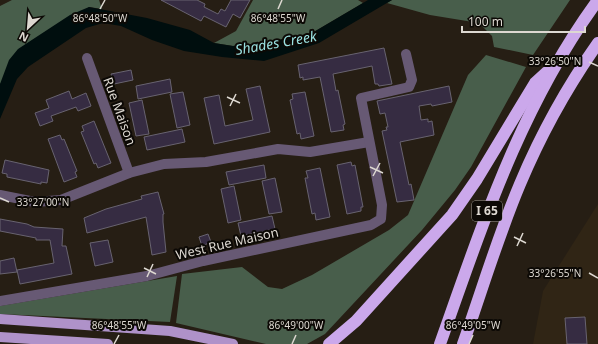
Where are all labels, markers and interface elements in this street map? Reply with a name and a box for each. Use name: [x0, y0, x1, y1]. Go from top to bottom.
north arrow: [8, 8, 48, 48]
scale bar: [462, 8, 585, 34]
text: 86°48'50"W: [73, 11, 128, 25]
text: 86°48'55"W: [251, 11, 306, 25]
text: 100 m: [468, 13, 503, 30]
water label: Shades Creek: [234, 26, 319, 59]
text: N: [16, 29, 31, 46]
text: 33°26'50"N: [529, 54, 581, 68]
street label: Rue Maison: [99, 74, 141, 148]
text: 33°27'00"N: [17, 195, 69, 209]
road number: I 65: [472, 201, 502, 221]
street label: West Rue Maison: [174, 222, 280, 264]
text: 33°26'55"N: [529, 266, 581, 280]
text: 86°48'55"W: [92, 318, 147, 332]
text: 86°49'00"W: [269, 318, 324, 332]
text: 86°49'05"W: [446, 318, 501, 332]

